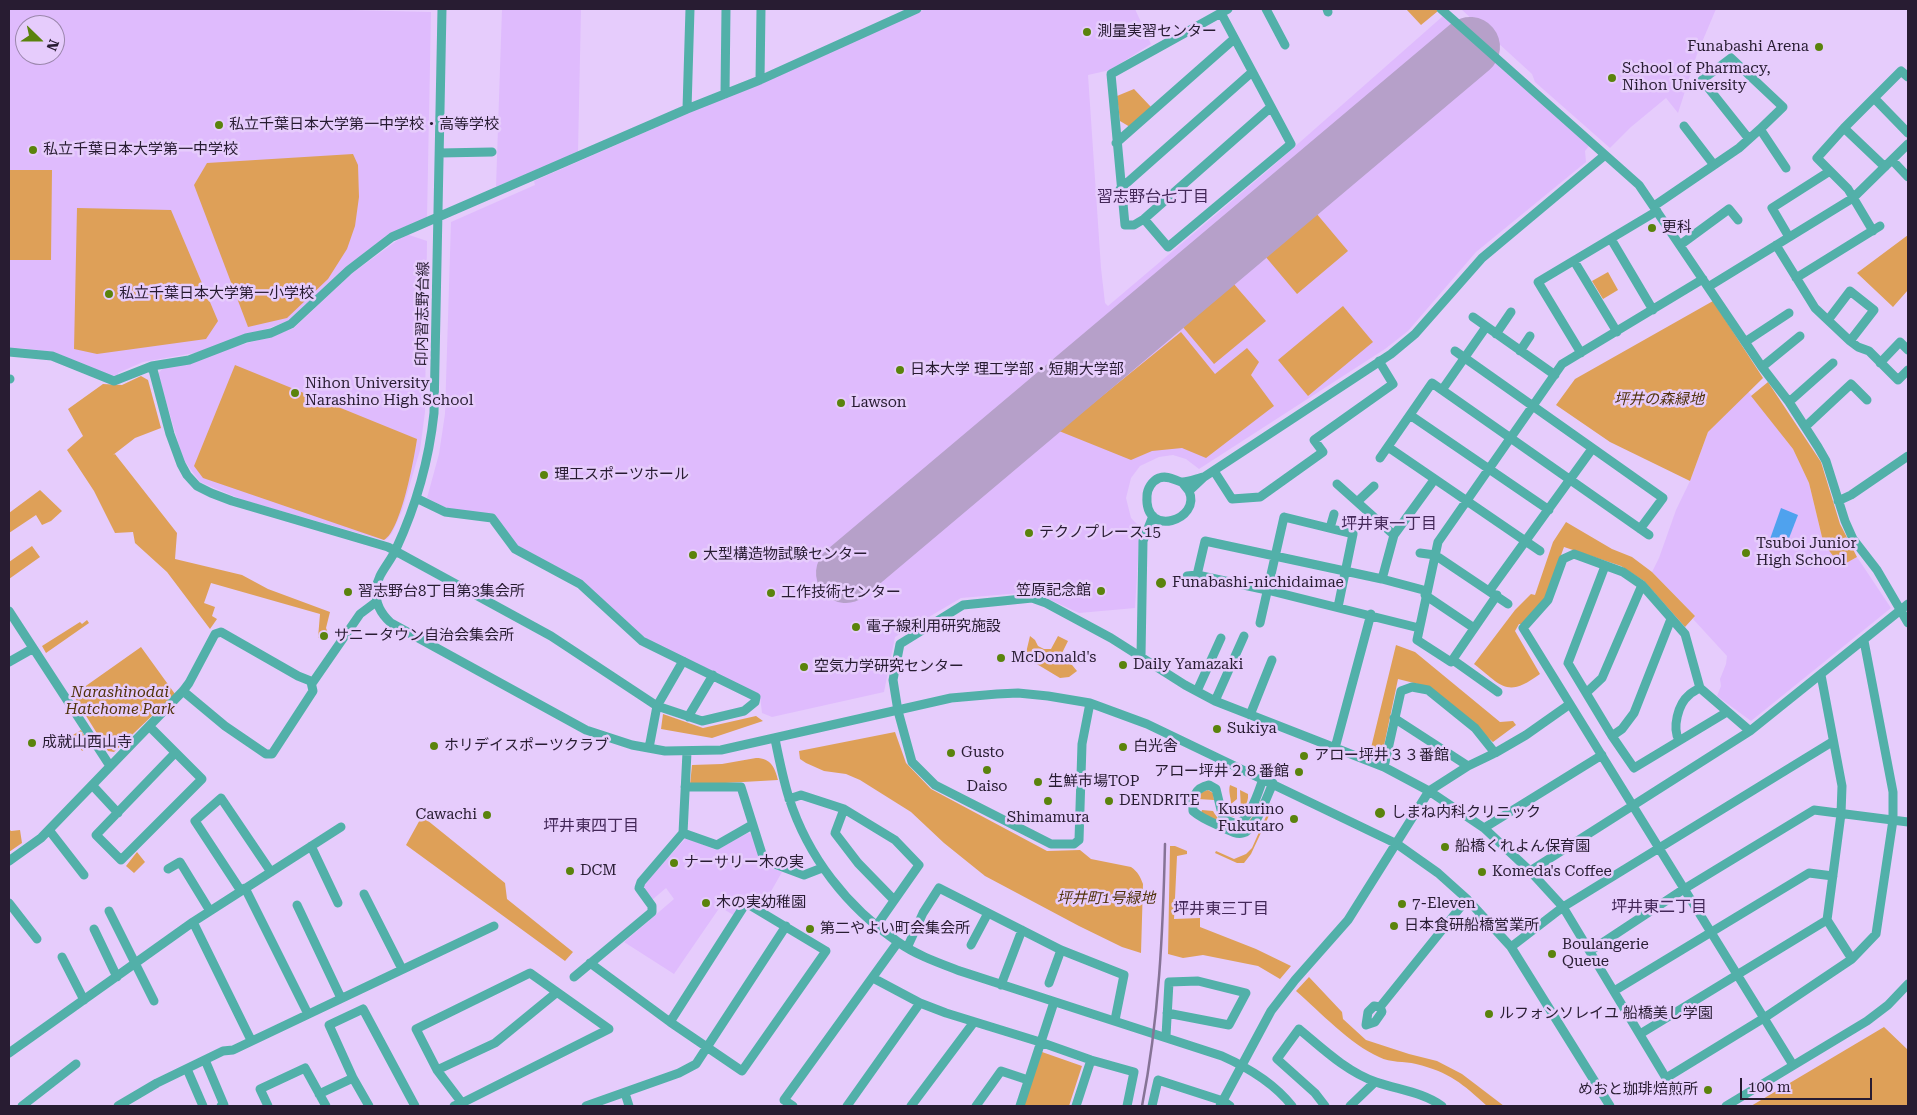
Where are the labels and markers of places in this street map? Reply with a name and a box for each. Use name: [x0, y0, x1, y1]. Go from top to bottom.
place label: 測量実習センター: [1097, 23, 1217, 41]
marker: 測量実習センター: [1081, 26, 1093, 38]
place label: Funabashi Arena: [1687, 38, 1809, 56]
marker: Funabashi Arena: [1813, 41, 1825, 53]
place label: School of Pharmacy, Nihon University: [1622, 60, 1771, 95]
marker: School of Pharmacy, Nihon University: [1606, 72, 1618, 84]
place label: 私立千葉日本大学第一中学校・高等学校: [229, 116, 499, 134]
marker: 私立千葉日本大学第一中学校・高等学校: [213, 119, 225, 131]
place label: 私立千葉日本大学第一中学校: [43, 141, 238, 159]
marker: 私立千葉日本大学第一中学校: [27, 144, 39, 156]
place label: 更科: [1662, 219, 1692, 237]
marker: 更科: [1646, 222, 1658, 234]
place label: 私立千葉日本大学第一小学校: [119, 285, 314, 303]
marker: 私立千葉日本大学第一小学校: [103, 288, 115, 300]
place label: 日本大学 理工学部・短期大学部: [910, 361, 1124, 379]
marker: 日本大学 理工学部・短期大学部: [894, 364, 906, 376]
place label: Nihon University Narashino High School: [305, 375, 473, 410]
marker: Nihon University Narashino High School: [289, 387, 301, 399]
place label: Lawson: [851, 394, 907, 412]
marker: Lawson: [835, 397, 847, 409]
place label: 理工スポーツホール: [554, 466, 689, 484]
marker: 理工スポーツホール: [538, 469, 550, 481]
place label: テクノプレース15: [1039, 524, 1161, 542]
marker: テクノプレース15: [1023, 527, 1035, 539]
place label: Tsuboi Junior High School: [1756, 535, 1857, 570]
place label: 大型構造物試験センター: [703, 546, 868, 564]
marker: Tsuboi Junior High School: [1740, 547, 1752, 559]
marker: 大型構造物試験センター: [687, 549, 699, 561]
place label: Funabashi-nichidaimae: [1172, 574, 1344, 592]
marker: Funabashi-nichidaimae: [1154, 576, 1168, 590]
place label: 笠原記念館: [1016, 582, 1091, 600]
place label: 習志野台8丁目第3集会所: [358, 583, 525, 601]
place label: 工作技術センター: [781, 584, 901, 602]
marker: 笠原記念館: [1095, 585, 1107, 597]
marker: 習志野台8丁目第3集会所: [342, 586, 354, 598]
marker: 工作技術センター: [765, 587, 777, 599]
place label: 電子線利用研究施設: [866, 618, 1001, 636]
marker: 電子線利用研究施設: [850, 621, 862, 633]
place label: サニータウン自治会集会所: [334, 627, 514, 645]
marker: サニータウン自治会集会所: [318, 630, 330, 642]
place label: McDonald's: [1011, 649, 1096, 667]
marker: McDonald's: [995, 652, 1007, 664]
place label: Daily Yamazaki: [1133, 656, 1243, 674]
place label: 空気力学研究センター: [814, 658, 964, 676]
marker: Daily Yamazaki: [1117, 659, 1129, 671]
marker: 空気力学研究センター: [798, 661, 810, 673]
place label: Sukiya: [1227, 720, 1277, 738]
marker: Sukiya: [1211, 723, 1223, 735]
place label: 成就山西山寺: [42, 734, 132, 752]
marker: 成就山西山寺: [26, 737, 38, 749]
place label: ホリデイスポーツクラブ: [444, 737, 609, 755]
place label: 白光舎: [1133, 738, 1178, 756]
marker: ホリデイスポーツクラブ: [428, 740, 440, 752]
marker: 白光舎: [1117, 741, 1129, 753]
place label: Gusto: [961, 744, 1004, 762]
marker: Gusto: [945, 747, 957, 759]
place label: アロー坪井３３番館: [1314, 747, 1449, 765]
marker: アロー坪井３３番館: [1298, 750, 1310, 762]
place label: アロー坪井２８番館: [1154, 763, 1289, 781]
marker: Daiso: [981, 764, 993, 776]
marker: アロー坪井２８番館: [1293, 766, 1305, 778]
place label: 生鮮市場TOP: [1048, 773, 1139, 791]
marker: 生鮮市場TOP: [1032, 776, 1044, 788]
place label: Daiso: [967, 778, 1007, 796]
place label: DENDRITE: [1119, 792, 1200, 810]
marker: Shimamura: [1042, 795, 1054, 807]
marker: DENDRITE: [1103, 795, 1115, 807]
place label: Kusurino Fukutaro: [1218, 801, 1284, 836]
place label: しまね内科クリニック: [1391, 804, 1541, 822]
place label: Cawachi: [415, 806, 477, 824]
marker: しまね内科クリニック: [1373, 806, 1387, 820]
marker: Cawachi: [481, 809, 493, 821]
place label: Shimamura: [1007, 809, 1089, 827]
marker: Kusurino Fukutaro: [1288, 813, 1300, 825]
place label: 船橋くれよん保育園: [1455, 838, 1590, 856]
marker: 船橋くれよん保育園: [1439, 841, 1451, 853]
place label: ナーサリー木の実: [684, 854, 804, 872]
marker: ナーサリー木の実: [668, 857, 680, 869]
place label: DCM: [580, 862, 617, 880]
place label: Komeda's Coffee: [1492, 863, 1612, 881]
marker: DCM: [564, 865, 576, 877]
marker: Komeda's Coffee: [1476, 866, 1488, 878]
place label: 木の実幼稚園: [716, 894, 806, 912]
place label: 7-Eleven: [1412, 895, 1476, 913]
marker: 木の実幼稚園: [700, 897, 712, 909]
marker: 7-Eleven: [1396, 898, 1408, 910]
place label: 日本食研船橋営業所: [1404, 917, 1539, 935]
place label: 第二やよい町会集会所: [820, 920, 970, 938]
marker: 日本食研船橋営業所: [1388, 920, 1400, 932]
marker: 第二やよい町会集会所: [804, 923, 816, 935]
place label: Boulangerie Queue: [1562, 936, 1649, 971]
marker: Boulangerie Queue: [1546, 948, 1558, 960]
place label: ルフォンソレイユ 船橋美し学園: [1499, 1005, 1713, 1023]
marker: ルフォンソレイユ 船橋美し学園: [1483, 1008, 1495, 1020]
place label: めおと珈琲焙煎所: [1578, 1081, 1698, 1099]
marker: めおと珈琲焙煎所: [1702, 1084, 1714, 1096]

